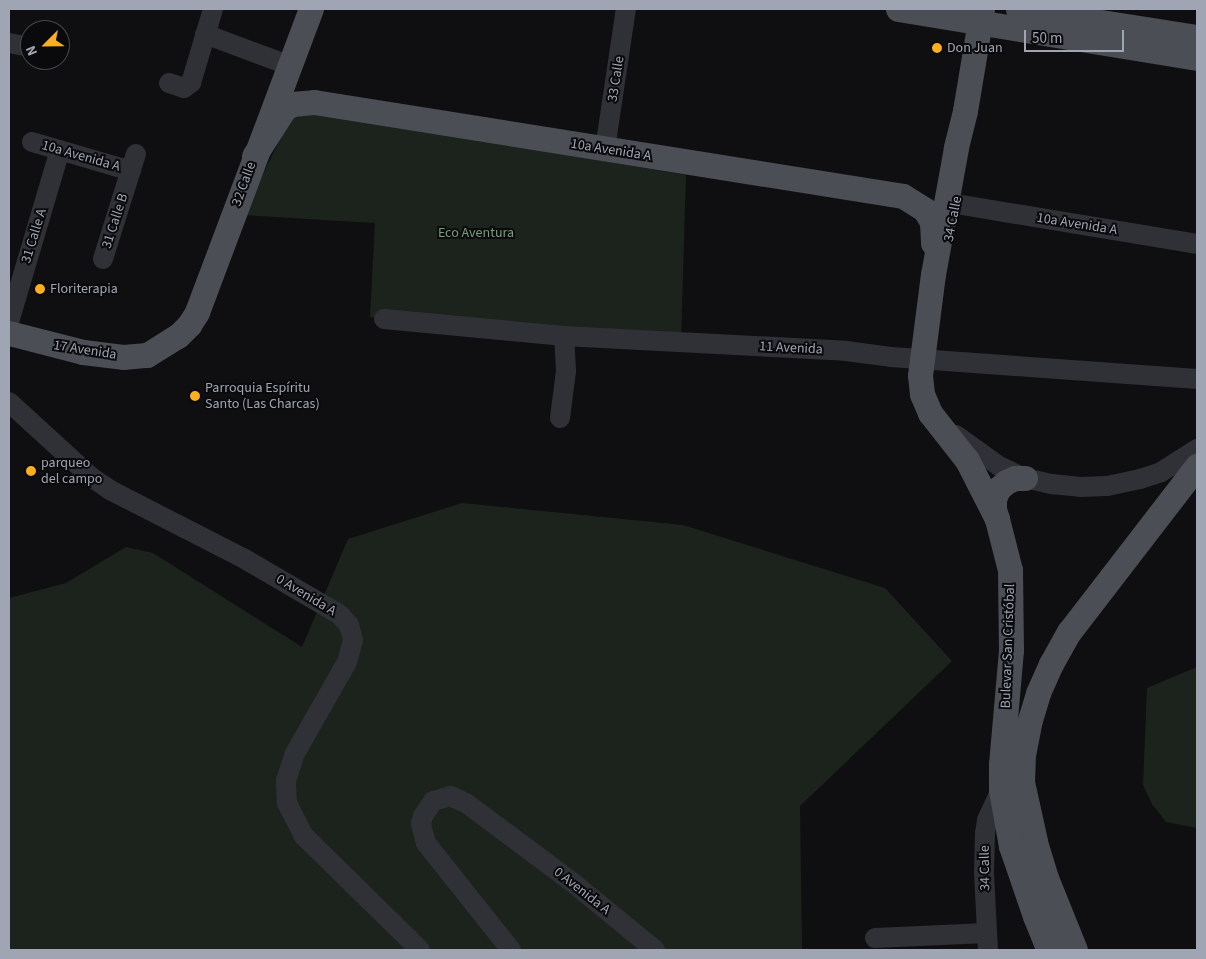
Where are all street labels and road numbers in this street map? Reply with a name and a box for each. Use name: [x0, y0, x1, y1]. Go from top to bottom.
street label: 33 Calle: [604, 55, 628, 103]
street label: 10a Avenida A: [570, 135, 652, 165]
street label: 10a Avenida A: [40, 137, 122, 175]
street label: 32 Calle: [228, 160, 260, 208]
street label: 31 Calle B: [98, 191, 132, 251]
street label: 34 Calle: [940, 195, 966, 243]
street label: 31 Calle A: [18, 207, 50, 265]
street label: 10a Avenida A: [1036, 209, 1118, 239]
street label: 17 Avenida: [52, 337, 118, 363]
street label: 11 Avenida: [759, 338, 823, 358]
street label: 0 Avenida A: [273, 571, 339, 619]
street label: Bulevar San Cristóbal: [997, 583, 1019, 709]
street label: 34 Calle: [976, 845, 994, 891]
street label: 0 Avenida A: [550, 864, 614, 918]

